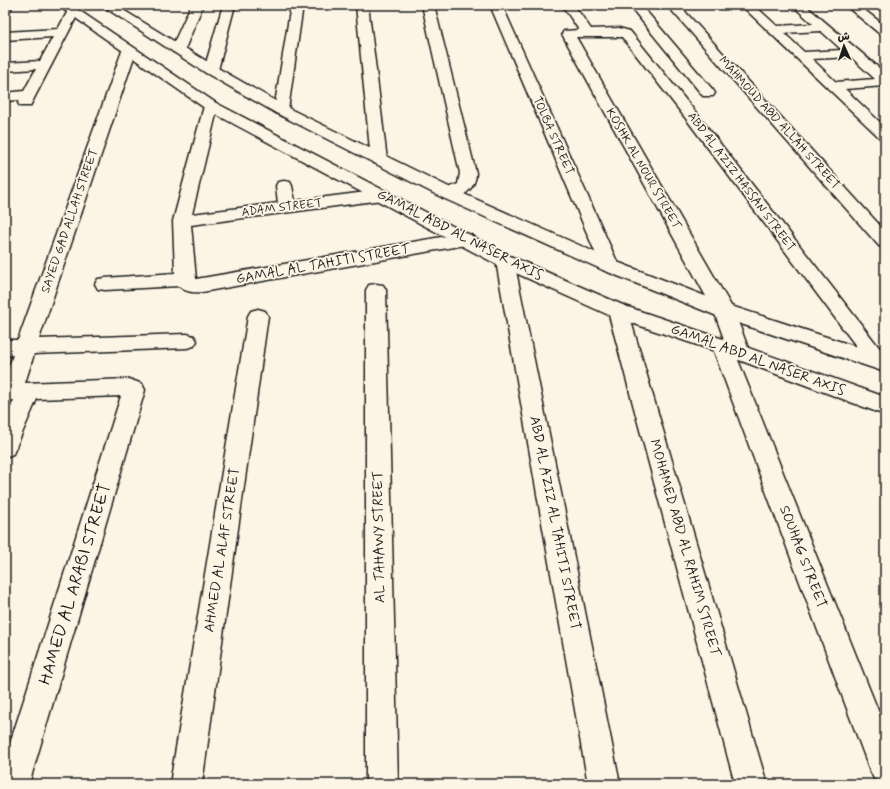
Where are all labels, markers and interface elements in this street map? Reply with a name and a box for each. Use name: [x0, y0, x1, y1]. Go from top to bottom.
north arrow: [824, 26, 864, 66]
text: ش: [837, 30, 850, 44]
street label: MAHMOUD ABD ALLAH STREET: [715, 53, 843, 193]
street label: TOLBA STREET: [529, 94, 577, 178]
street label: KOSHK AL NOUR STREET: [602, 105, 685, 233]
street label: ABD AL AZIZ HASSAN STREET: [683, 109, 799, 255]
street label: SAYED GAD ALLAH STREET: [38, 147, 102, 295]
street label: GAMAL ABD AL NASER AXIS: [374, 185, 546, 285]
street label: ADAM STREET: [241, 195, 323, 221]
street label: GAMAL AL TAHITI STREET: [234, 240, 412, 288]
street label: GAMAL ABD AL NASER AXIS: [668, 320, 848, 400]
street label: ABD AL AZIZ AL TAHITI STREET: [525, 415, 585, 631]
street label: MOHAMED ABD AL RAHIM STREET: [645, 437, 725, 659]
street label: AHMED AL ALAF STREET: [200, 466, 244, 634]
street label: AL TAHAWY STREET: [369, 471, 389, 603]
street label: HAMED AL ARABI STREET: [34, 480, 116, 687]
street label: SOUHAG STREET: [775, 503, 831, 611]

